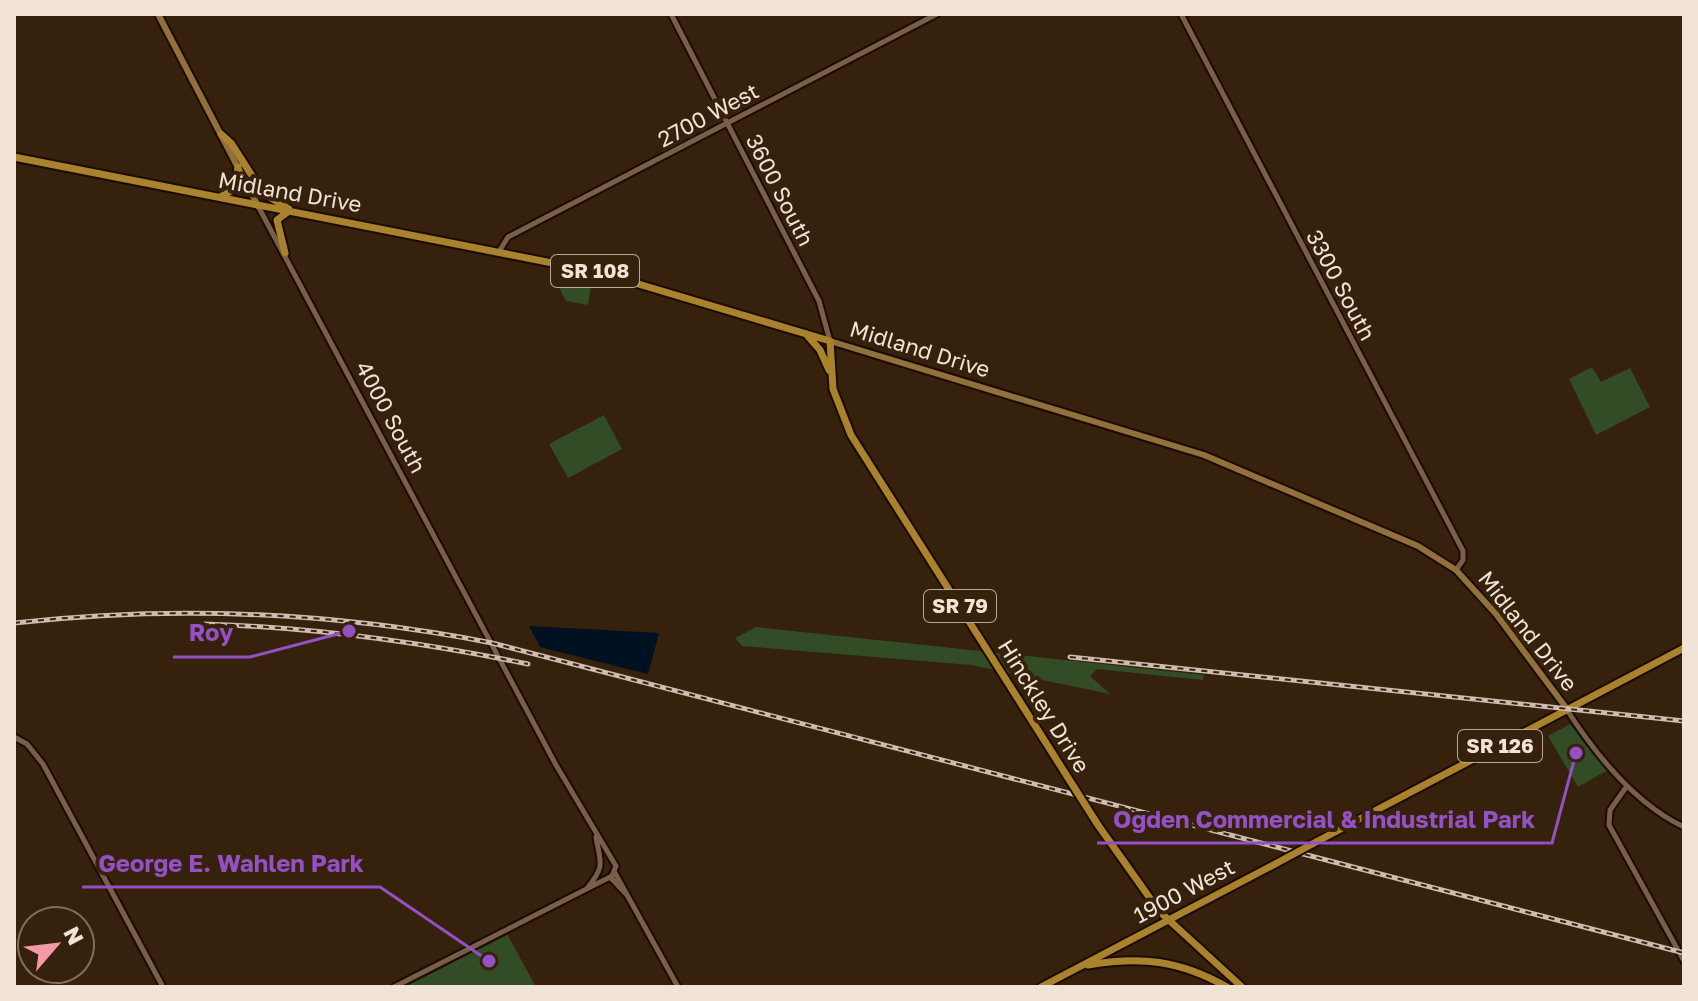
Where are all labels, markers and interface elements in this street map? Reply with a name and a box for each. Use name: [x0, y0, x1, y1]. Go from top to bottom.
street label: 2700 West: [653, 77, 763, 152]
street label: 3600 South: [741, 129, 820, 250]
street label: Midland Drive: [216, 166, 364, 217]
street label: 3300 South: [1301, 225, 1382, 345]
road number: SR 108: [551, 255, 639, 287]
street label: Midland Drive: [847, 314, 993, 383]
street label: 4000 South: [351, 356, 432, 477]
street label: Midland Drive: [1473, 565, 1584, 696]
road number: SR 79: [924, 590, 996, 622]
callout: Roy: [173, 609, 250, 657]
text: Roy: [189, 617, 234, 646]
street label: Hinckley Drive: [993, 634, 1096, 777]
road number: SR 126: [1458, 730, 1542, 762]
callout: Ogden Commercial & Industrial Park: [1097, 795, 1552, 843]
text: Ogden Commercial & Industrial Park: [1113, 804, 1535, 833]
callout: George E. Wahlen Park: [82, 839, 380, 887]
text: George E. Wahlen Park: [98, 848, 364, 877]
street label: 1900 West: [1129, 853, 1239, 928]
north arrow: [16, 905, 96, 985]
text: N: [58, 922, 90, 949]

